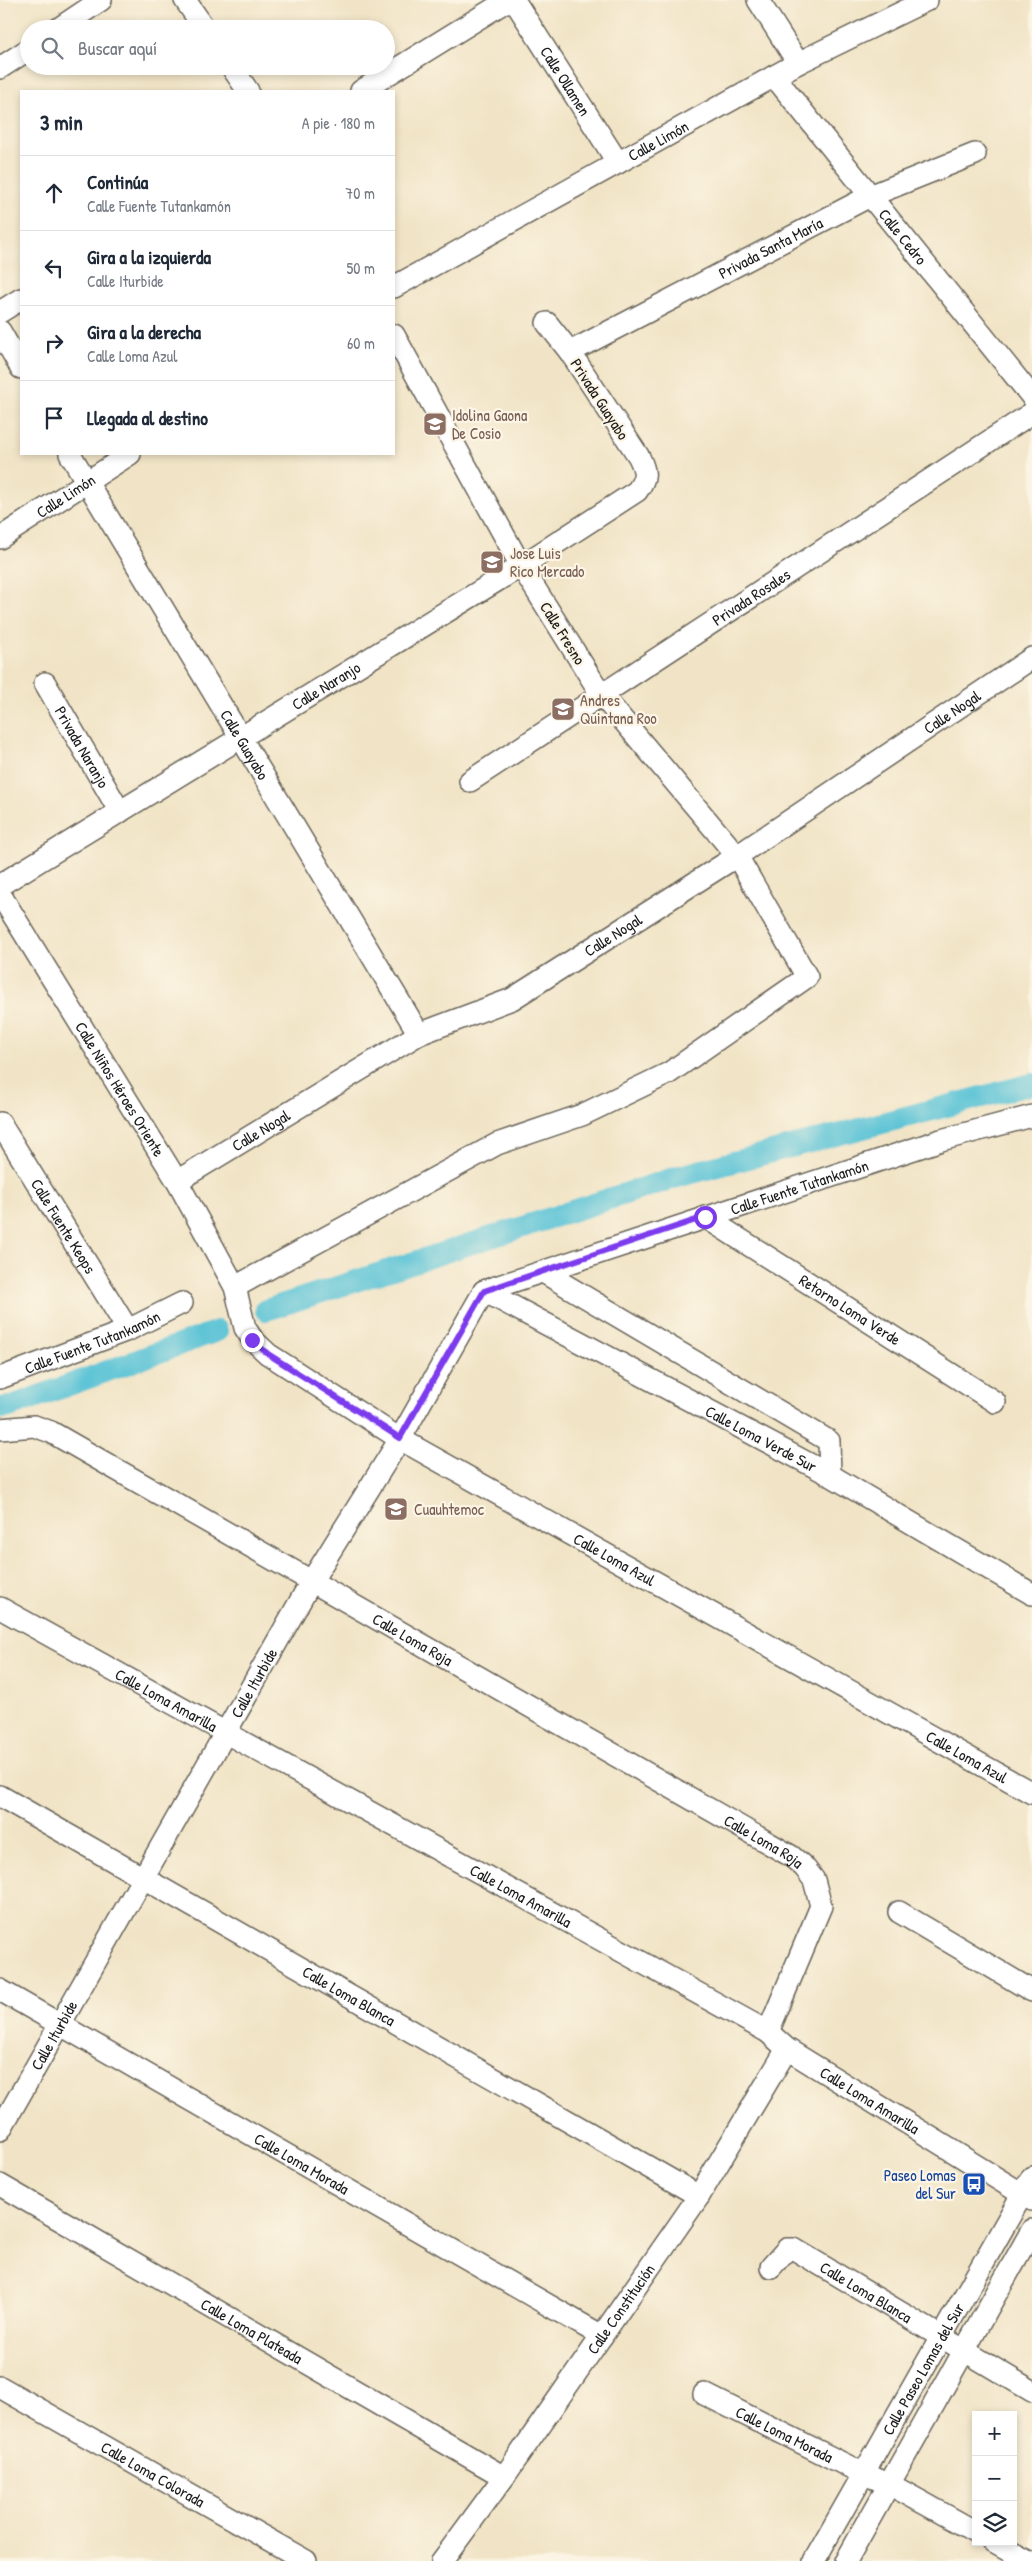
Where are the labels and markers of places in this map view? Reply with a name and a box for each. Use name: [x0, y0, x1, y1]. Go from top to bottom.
place label: Idolina Gaona De Cosio: [452, 404, 527, 444]
school or university icon: Idolina Gaona De Cosio: [422, 411, 448, 437]
place label: Jose Luis Rico Mercado: [510, 542, 585, 582]
school or university icon: Jose Luis Rico Mercado: [479, 549, 505, 575]
place label: Andres Quintana Roo: [580, 689, 657, 729]
school or university icon: Andres Quintana Roo: [550, 696, 576, 722]
school or university icon: Cuauhtemoc: [383, 1496, 409, 1522]
place label: Cuauhtemoc: [414, 1498, 485, 1520]
place label: Paseo Lomas del Sur: [884, 2164, 956, 2204]
bus stop icon: Paseo Lomas del Sur: [961, 2171, 987, 2197]

